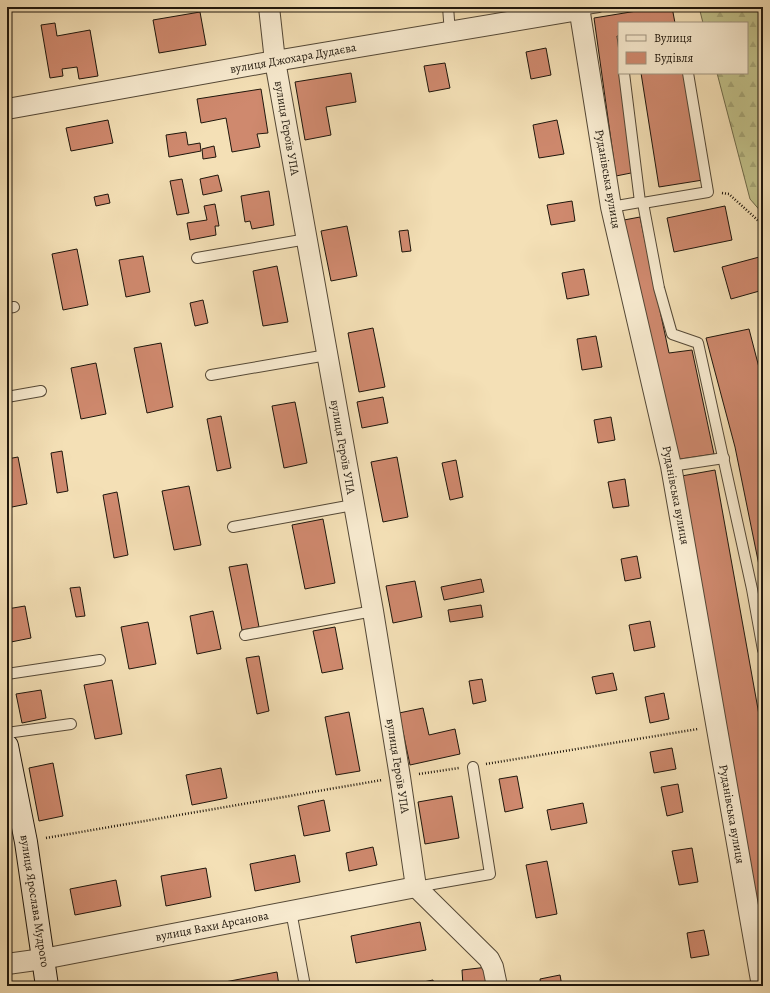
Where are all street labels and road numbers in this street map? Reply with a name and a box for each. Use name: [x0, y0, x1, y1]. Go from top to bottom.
street label: вулиця Джохара Дудаєва: [229, 39, 358, 77]
street label: вулиця Героїв УПА: [271, 79, 303, 177]
street label: Руданівська вулиця: [591, 128, 625, 230]
street label: вулиця Героїв УПА: [327, 398, 359, 496]
street label: Руданівська вулиця: [659, 444, 693, 546]
street label: вулиця Героїв УПА: [383, 717, 414, 815]
street label: Руданівська вулиця: [715, 763, 749, 865]
street label: вулиця Ярослава Мудрого: [17, 834, 53, 968]
street label: вулиця Вахи Арсанова: [154, 907, 270, 945]

